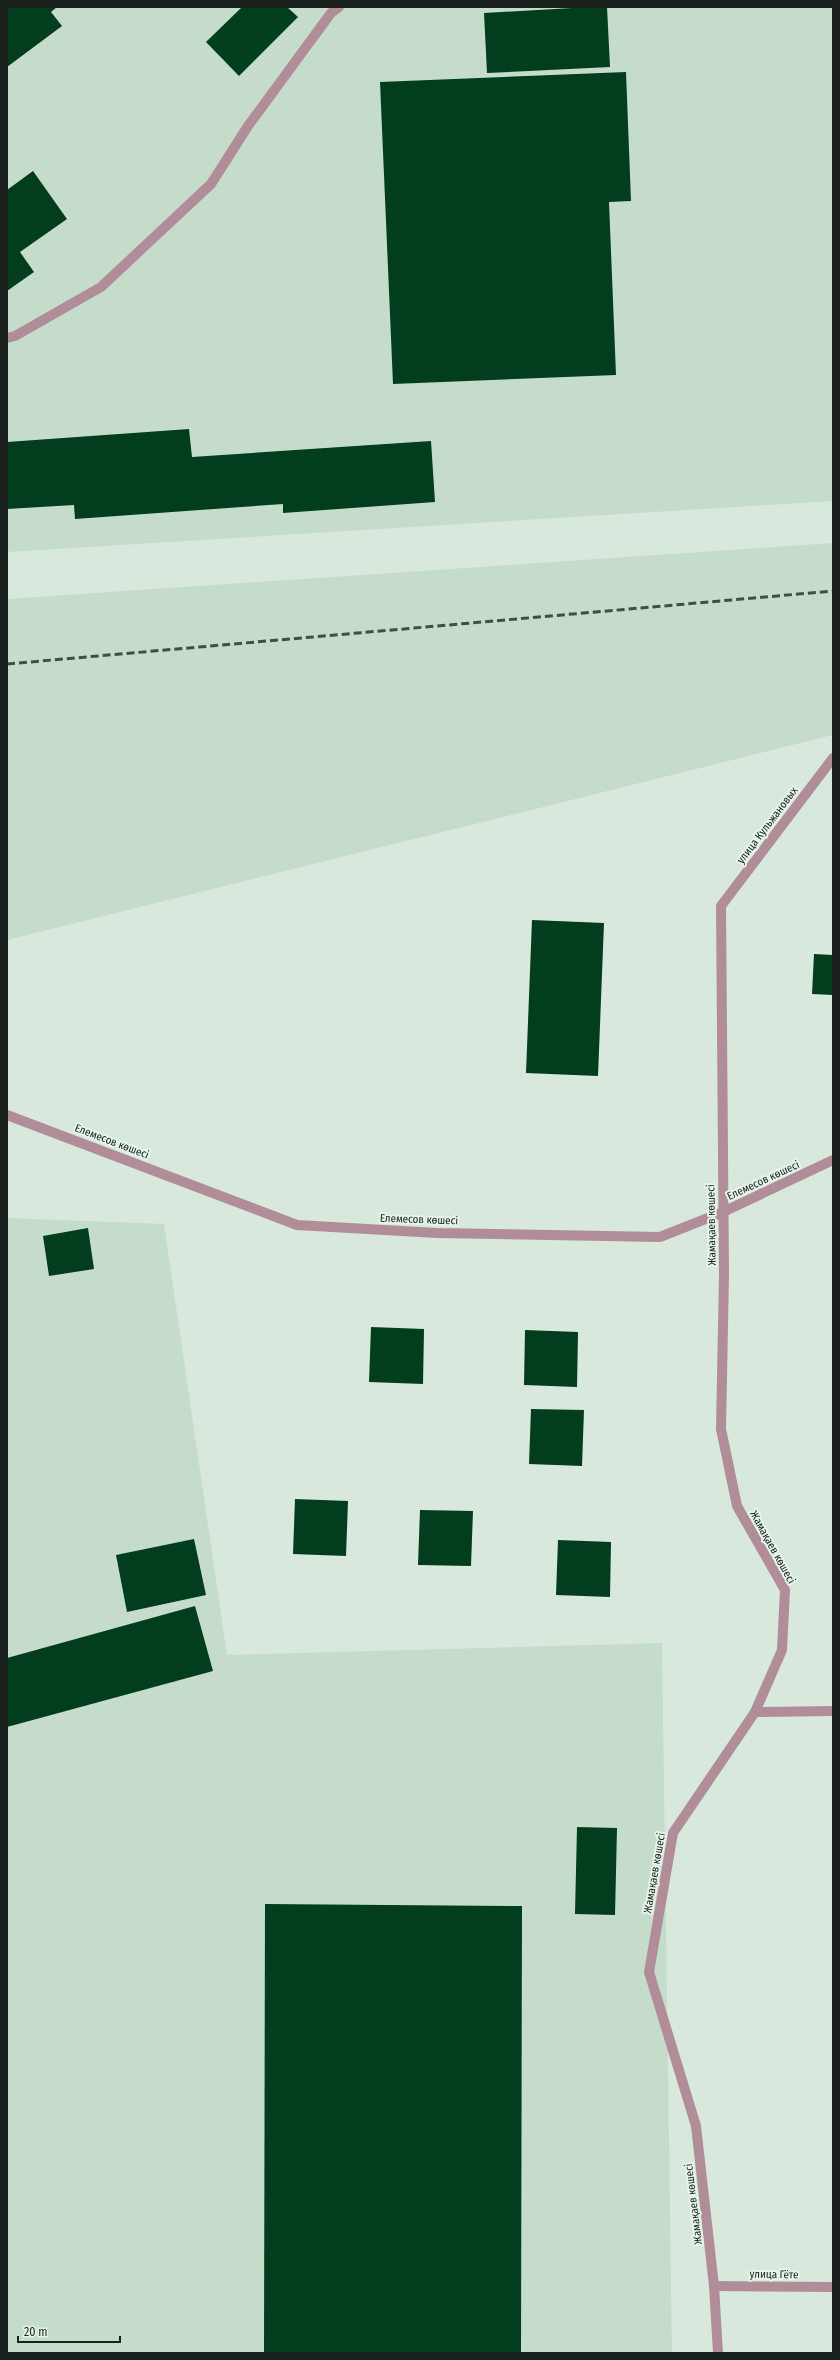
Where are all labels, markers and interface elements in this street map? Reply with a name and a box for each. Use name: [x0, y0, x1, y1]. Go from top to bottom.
street label: улица Кульжановых: [734, 784, 801, 866]
street label: Елемесов көшесі: [73, 1121, 151, 1162]
street label: Елемесов көшесі: [725, 1158, 802, 1203]
street label: Жамақаев көшесі: [704, 1184, 719, 1266]
street label: Елемесов көшесі: [380, 1212, 459, 1227]
street label: Жамақаев көшесі: [747, 1509, 798, 1586]
street label: Жамақаев көшесі: [641, 1832, 668, 1914]
street label: Жамақаев көшесі: [682, 2163, 705, 2245]
street label: улица Гёте: [749, 2268, 799, 2281]
scale bar: [18, 2318, 120, 2344]
text: 20 m: [24, 2325, 48, 2339]

